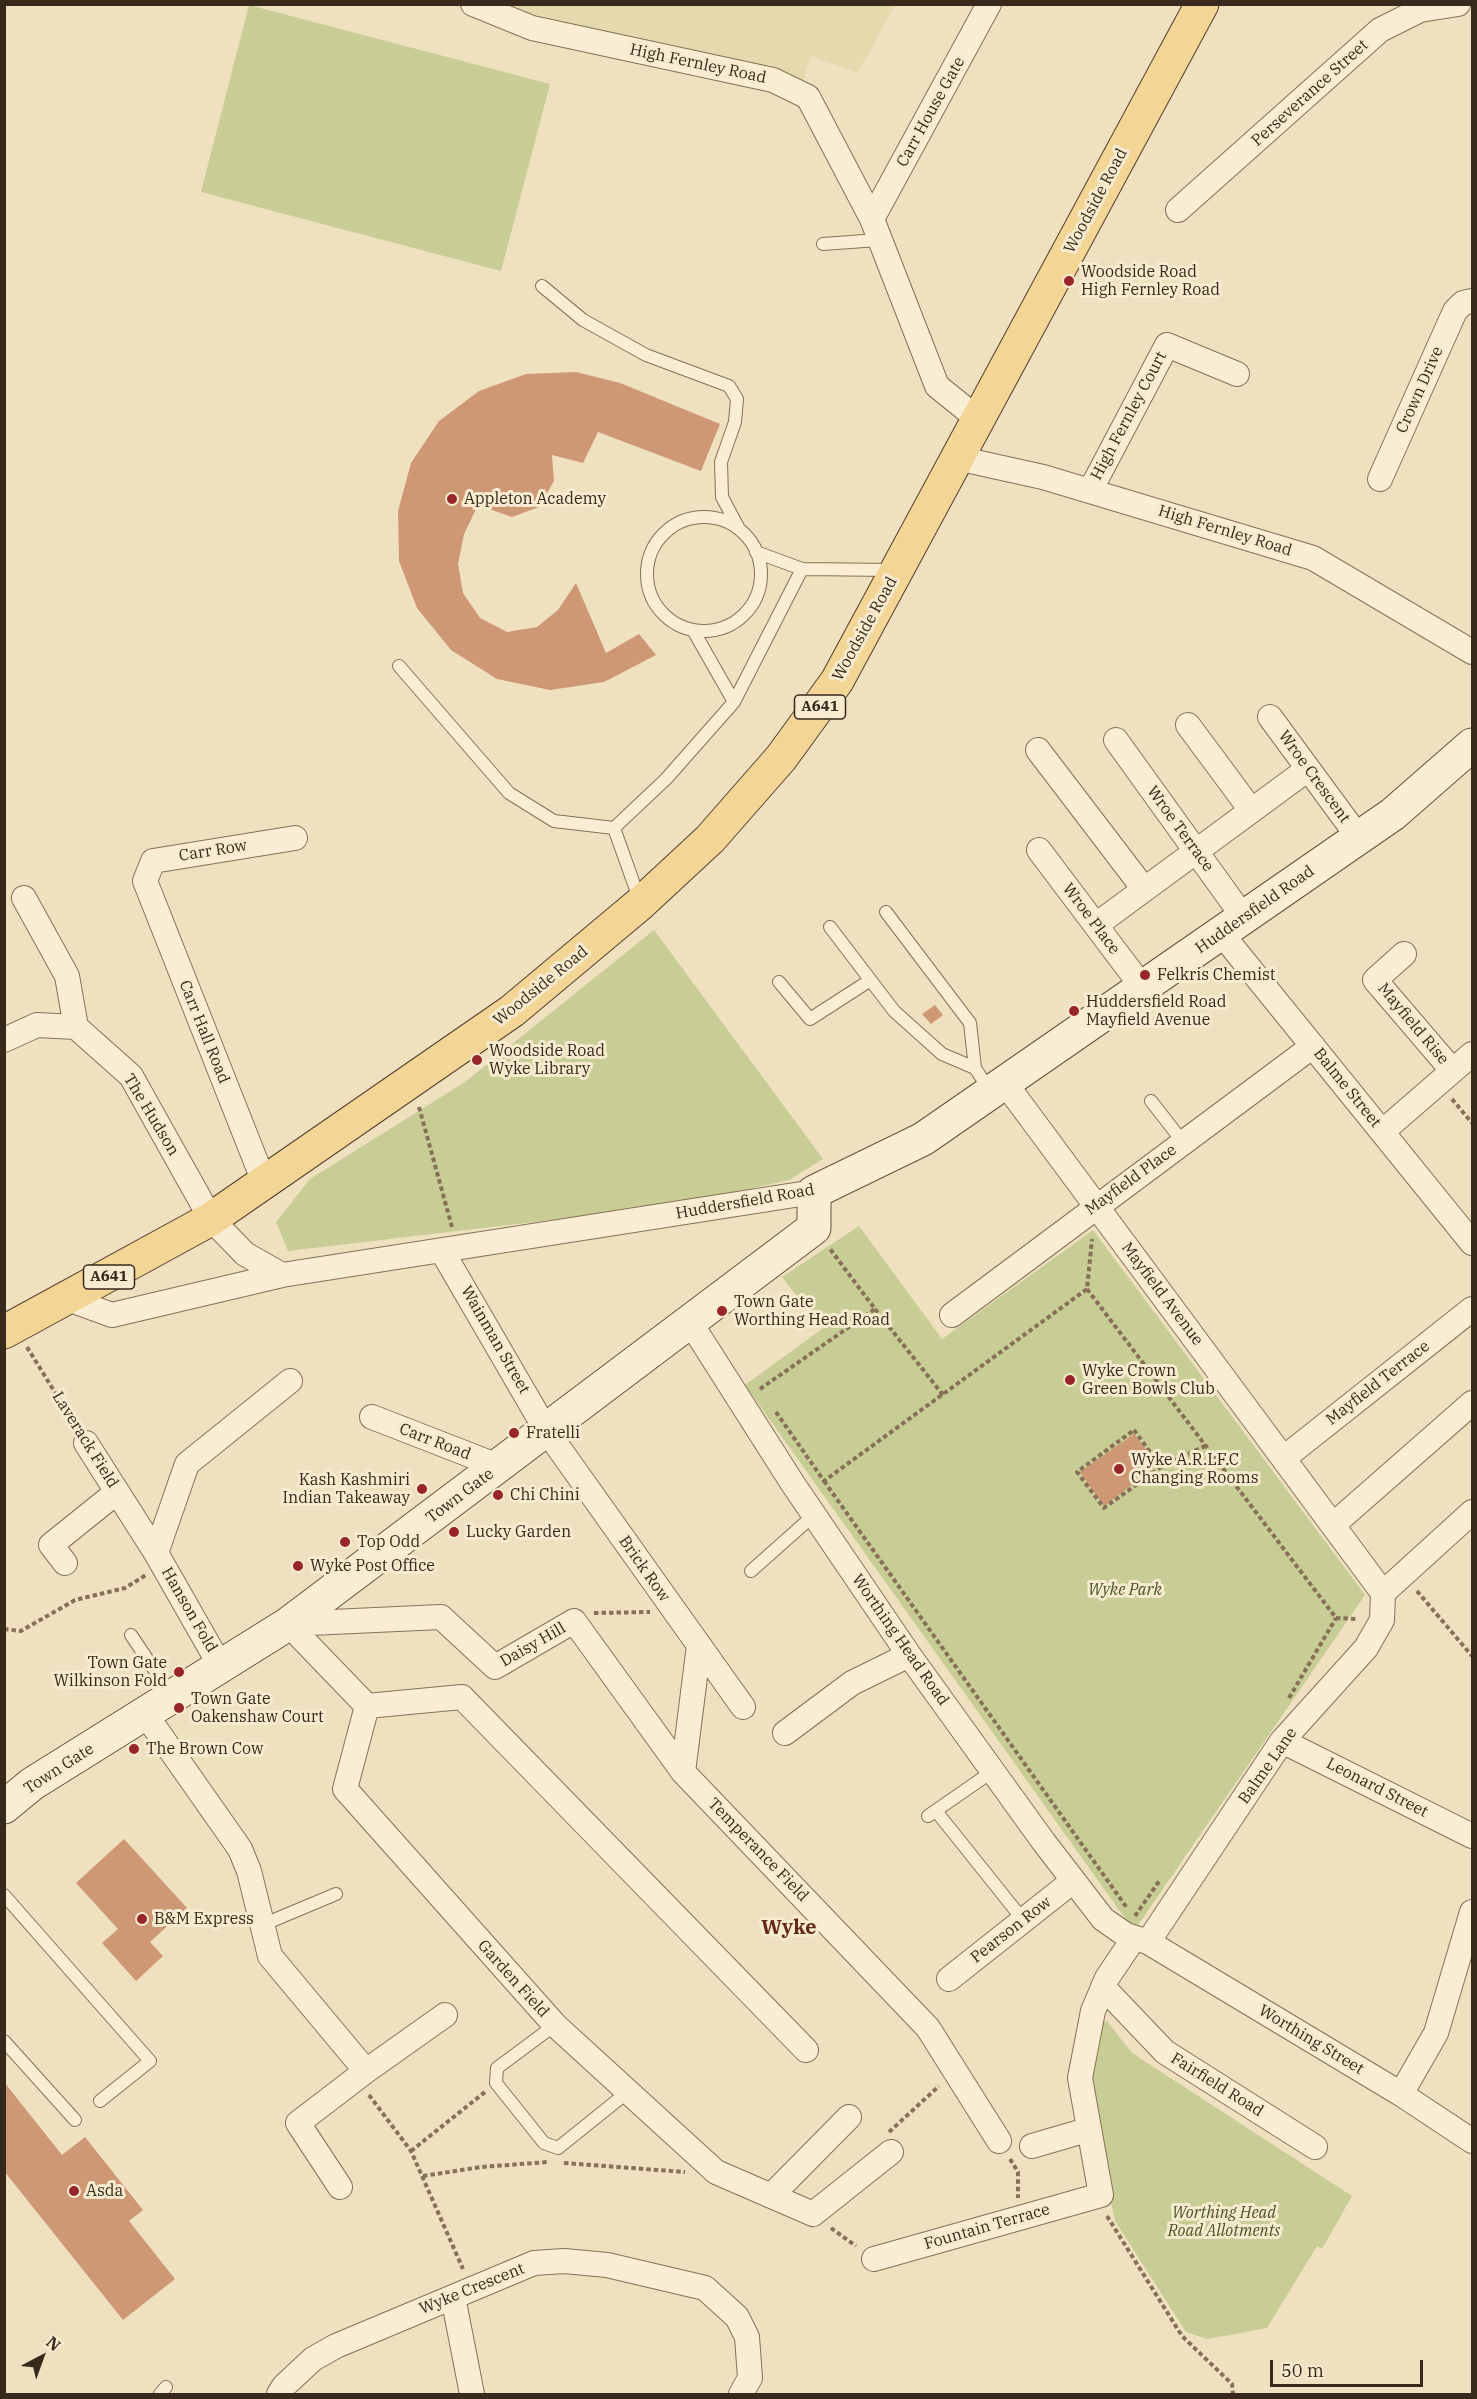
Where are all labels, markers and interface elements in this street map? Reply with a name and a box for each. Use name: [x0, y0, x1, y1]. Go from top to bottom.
street label: Perseverance Street: [1248, 36, 1372, 150]
street label: High Fernley Road: [628, 40, 768, 88]
street label: Carr House Gate: [893, 54, 969, 170]
street label: Woodside Road: [1060, 145, 1132, 257]
place label: Woodside Road High Fernley Road: [1081, 262, 1220, 300]
marker: Woodside Road High Fernley Road: [1062, 274, 1076, 288]
street label: Crown Drive: [1392, 344, 1448, 436]
street label: High Fernley Court: [1087, 348, 1171, 484]
place label: Appleton Academy: [464, 489, 606, 509]
marker: Appleton Academy: [445, 492, 459, 506]
street label: High Fernley Road: [1156, 501, 1294, 561]
street label: Woodside Road: [829, 574, 901, 684]
road number: A641: [794, 695, 846, 719]
street label: Wroe Crescent: [1274, 727, 1354, 827]
street label: Wroe Terrace: [1142, 782, 1218, 876]
street label: Carr Row: [178, 836, 248, 866]
street label: Huddersfield Road: [1192, 862, 1318, 958]
street label: Wroe Place: [1058, 880, 1124, 958]
street label: Woodside Road: [490, 942, 592, 1030]
place label: Felkris Chemist: [1157, 965, 1275, 985]
marker: Felkris Chemist: [1138, 968, 1152, 982]
street label: Carr Hall Road: [175, 978, 233, 1086]
street label: Mayfield Rise: [1373, 979, 1453, 1069]
place label: Huddersfield Road Mayfield Avenue: [1086, 992, 1226, 1030]
marker: Huddersfield Road Mayfield Avenue: [1067, 1004, 1081, 1018]
place label: Woodside Road Wyke Library: [489, 1041, 605, 1079]
street label: Balme Street: [1309, 1044, 1385, 1132]
marker: Woodside Road Wyke Library: [470, 1053, 484, 1067]
street label: The Hudson: [119, 1071, 183, 1159]
street label: Mayfield Place: [1082, 1140, 1180, 1220]
street label: Huddersfield Road: [674, 1180, 816, 1224]
street label: Mayfield Avenue: [1117, 1239, 1207, 1349]
road number: A641: [84, 1265, 134, 1289]
street label: Wainman Street: [456, 1283, 534, 1397]
place label: Town Gate Worthing Head Road: [734, 1292, 890, 1330]
marker: Town Gate Worthing Head Road: [715, 1304, 729, 1318]
street label: Mayfield Terrace: [1322, 1337, 1434, 1429]
place label: Wyke Crown Green Bowls Club: [1082, 1361, 1215, 1399]
marker: Wyke Crown Green Bowls Club: [1063, 1373, 1077, 1387]
street label: Laverack Field: [48, 1388, 122, 1492]
street label: Carr Road: [397, 1420, 473, 1464]
place label: Fratelli: [526, 1423, 580, 1443]
marker: Fratelli: [507, 1426, 521, 1440]
place label: Wyke A.R.LF.C Changing Rooms: [1131, 1450, 1258, 1488]
marker: Wyke A.R.LF.C Changing Rooms: [1112, 1462, 1126, 1476]
street label: Town Gate: [422, 1464, 498, 1528]
place label: Kash Kashmiri Indian Takeaway: [282, 1470, 410, 1508]
marker: Kash Kashmiri Indian Takeaway: [415, 1482, 429, 1496]
place label: Chi Chini: [510, 1485, 580, 1505]
marker: Chi Chini: [491, 1488, 505, 1502]
place label: Lucky Garden: [466, 1522, 571, 1542]
marker: Lucky Garden: [447, 1525, 461, 1539]
place label: Top Odd: [357, 1532, 420, 1552]
street label: Brick Row: [614, 1532, 674, 1606]
marker: Top Odd: [338, 1535, 352, 1549]
place label: Wyke Post Office: [310, 1556, 435, 1576]
marker: Wyke Post Office: [291, 1559, 305, 1573]
street label: Hanson Fold: [157, 1564, 221, 1656]
street label: Worthing Head Road: [847, 1571, 953, 1709]
park label: Wyke Park: [1088, 1580, 1162, 1600]
street label: Daisy Hill: [497, 1619, 569, 1671]
place label: Town Gate Wilkinson Fold: [54, 1653, 167, 1691]
marker: Town Gate Wilkinson Fold: [172, 1665, 186, 1679]
place label: Town Gate Oakenshaw Court: [191, 1689, 324, 1727]
marker: Town Gate Oakenshaw Court: [172, 1701, 186, 1715]
street label: Balme Lane: [1235, 1724, 1301, 1808]
street label: Town Gate: [20, 1739, 98, 1799]
place label: The Brown Cow: [146, 1739, 263, 1759]
marker: The Brown Cow: [127, 1742, 141, 1756]
street label: Leonard Street: [1323, 1754, 1431, 1822]
street label: Temperance Field: [704, 1794, 812, 1906]
street label: Pearson Row: [967, 1893, 1055, 1967]
place label: B&M Express: [154, 1909, 254, 1929]
marker: B&M Express: [135, 1912, 149, 1926]
district label: Wyke: [761, 1916, 817, 1940]
street label: Garden Field: [473, 1936, 553, 2022]
street label: Worthing Street: [1255, 2001, 1367, 2079]
street label: Fairfield Road: [1167, 2049, 1267, 2121]
place label: Asda: [86, 2181, 123, 2201]
marker: Asda: [67, 2184, 81, 2198]
street label: Fountain Terrace: [922, 2200, 1052, 2254]
park label: Worthing Head Road Allotments: [1168, 2203, 1280, 2241]
street label: Wyke Crescent: [417, 2259, 527, 2319]
north arrow: [12, 2327, 72, 2387]
text: N: [42, 2332, 65, 2355]
scale bar: [1273, 2348, 1426, 2386]
text: 50 m: [1281, 2359, 1324, 2382]

